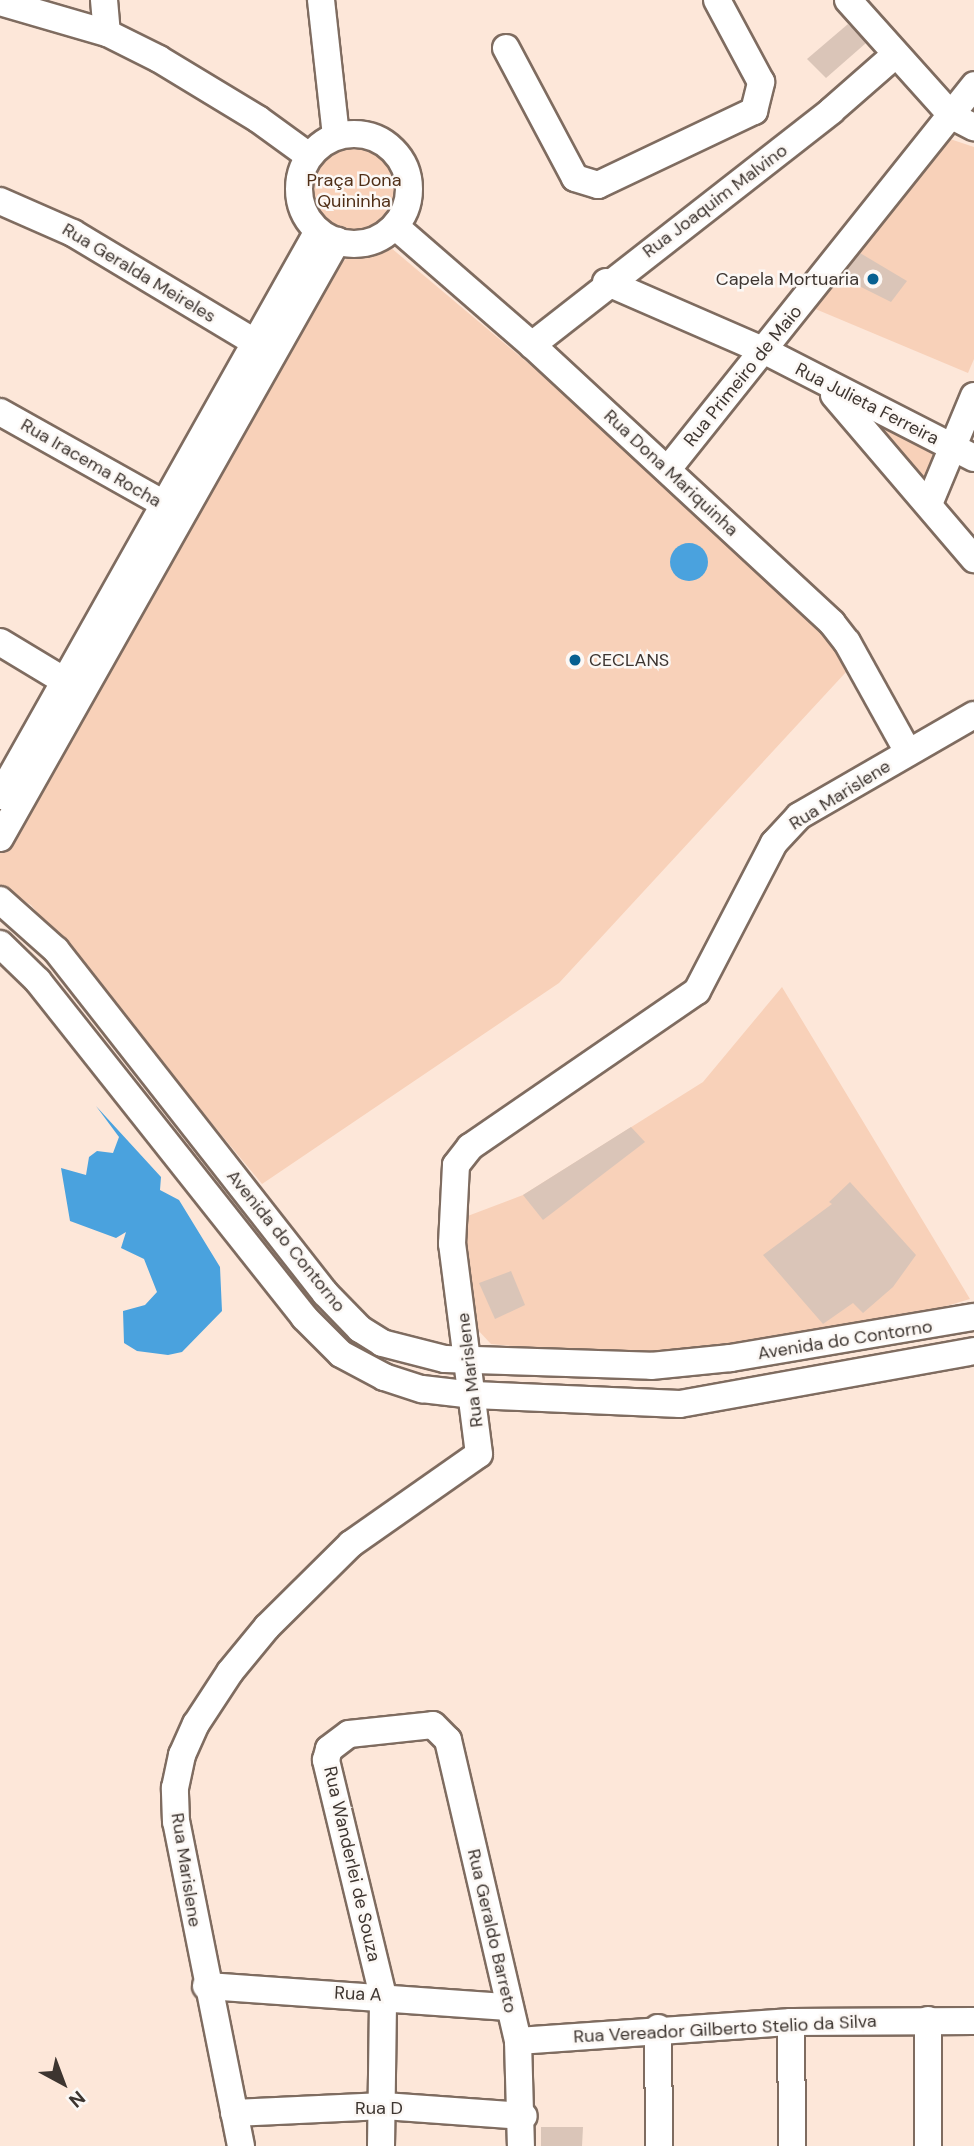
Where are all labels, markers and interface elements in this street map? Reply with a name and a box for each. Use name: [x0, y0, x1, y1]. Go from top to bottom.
street label: Rua Joaquim Malvino: [638, 140, 792, 262]
park label: Praça Dona Quininha: [307, 170, 401, 212]
street label: Rua Geralda Meireles: [58, 219, 220, 327]
place label: Capela Mortuaria: [716, 268, 859, 290]
marker: Capela Mortuaria: [865, 271, 881, 287]
street label: Rua Primeiro de Maio: [679, 301, 807, 451]
street label: Rua Julieta Ferreira: [792, 358, 942, 450]
street label: Rua Dona Mariquinha: [599, 405, 743, 541]
street label: Rua Iracema Rocha: [17, 414, 165, 512]
place label: CECLANS: [589, 649, 669, 671]
marker: CECLANS: [567, 652, 583, 668]
street label: Rua Marislene: [785, 755, 895, 835]
street label: Avenida do Contorno: [222, 1166, 350, 1316]
street label: Rua Marislene: [452, 1311, 488, 1429]
street label: Avenida do Contorno: [756, 1316, 934, 1364]
street label: Rua Wanderlei de Souza: [319, 1764, 385, 1964]
street label: Rua Marislene: [166, 1811, 206, 1929]
street label: Rua Geraldo Barreto: [463, 1847, 521, 2015]
street label: Rua A: [334, 1982, 382, 2006]
street label: Rua Vereador Gilberto Stelio da Silva: [573, 2010, 877, 2048]
north arrow: [28, 2048, 98, 2118]
text: N: [64, 2085, 91, 2113]
street label: Rua D: [355, 2097, 403, 2119]

